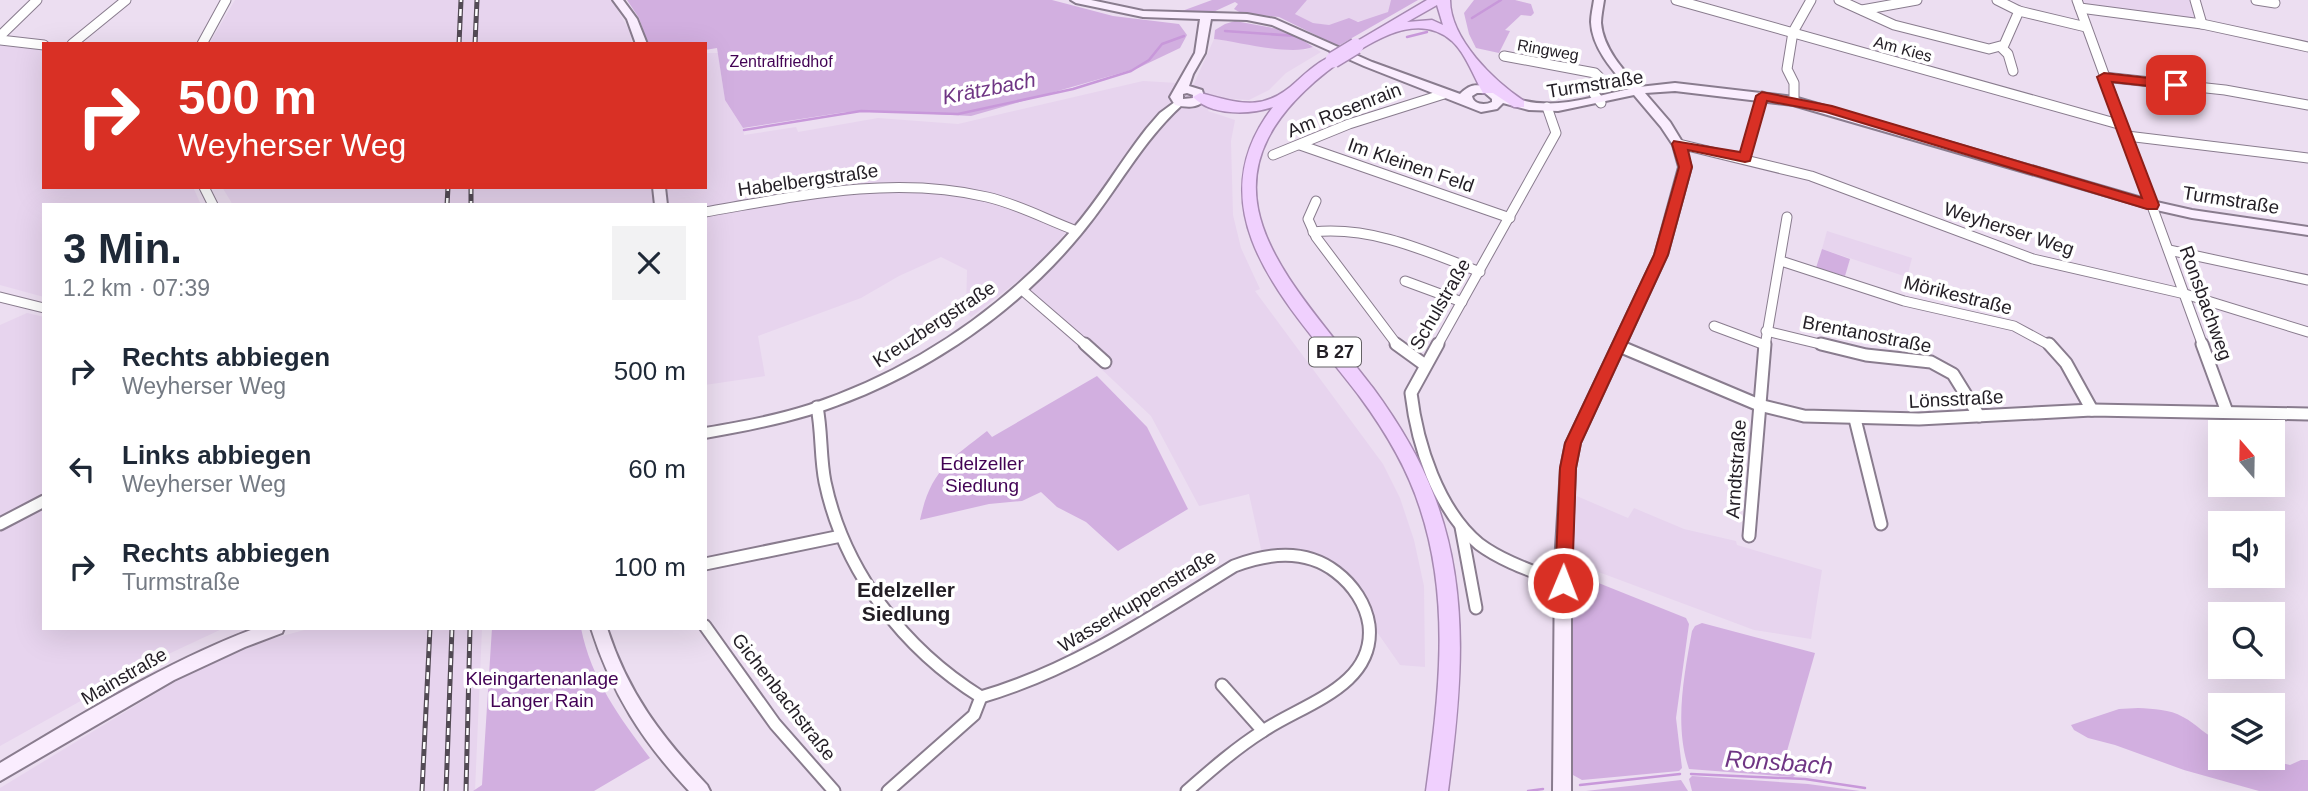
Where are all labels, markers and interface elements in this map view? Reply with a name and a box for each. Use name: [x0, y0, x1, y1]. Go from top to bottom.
street label: Am Kies: [1872, 33, 1934, 65]
street label: Ringweg: [1516, 36, 1580, 64]
park label: Zentralfriedhof: [729, 53, 833, 70]
pin: [2146, 55, 2206, 115]
street label: Turmstraße: [1545, 66, 1645, 102]
icon: arrive: [2157, 66, 2195, 104]
water label: Krätzbach: [940, 68, 1038, 108]
icon: right: [63, 70, 154, 161]
text: 500 m: [178, 70, 317, 124]
street label: Am Rosenrain: [1284, 79, 1404, 141]
text: Weyherser Weg: [178, 127, 406, 163]
street label: Im Kleinen Feld: [1345, 134, 1477, 196]
street label: Habelbergstraße: [736, 160, 880, 200]
street label: Turmstraße: [2181, 182, 2281, 218]
street label: Weyherser Weg: [1941, 198, 2077, 260]
text: 3 Min.: [63, 225, 182, 272]
button: close: [612, 226, 686, 300]
street label: Ronsbachweg: [2176, 243, 2236, 363]
street label: Schulstraße: [1406, 255, 1474, 353]
street label: Mörikestraße: [1902, 271, 2014, 319]
text: 1.2 km · 07:39: [63, 275, 210, 301]
street label: Kreuzbergstraße: [869, 277, 999, 371]
street label: Brentanostraße: [1801, 311, 1933, 357]
road number: B 27: [1309, 338, 1361, 366]
text: Rechts abbiegen: [122, 342, 330, 372]
icon: right: [63, 352, 101, 390]
text: 500 m: [614, 356, 686, 386]
text: Weyherser Weg: [122, 373, 286, 399]
street label: Lönsstraße: [1908, 386, 2004, 412]
street label: Arndtstraße: [1722, 419, 1750, 519]
north arrow: [2208, 420, 2286, 497]
map controls: [2208, 420, 2285, 770]
text: Links abbiegen: [122, 440, 311, 470]
icon: left: [63, 450, 101, 488]
park label: Edelzeller Siedlung: [940, 453, 1024, 496]
text: 60 m: [628, 454, 686, 484]
text: Weyherser Weg: [122, 471, 286, 497]
button: sound: [2208, 511, 2285, 588]
text: Rechts abbiegen: [122, 538, 330, 568]
street label: Wasserkuppenstraße: [1055, 546, 1219, 656]
position arrow: [1526, 546, 1600, 620]
icon: right: [63, 548, 101, 586]
text: 100 m: [614, 552, 686, 582]
text: Turmstraße: [122, 569, 240, 595]
district label: Edelzeller Siedlung: [857, 578, 955, 625]
button: search: [2208, 602, 2285, 679]
street label: Gichenbachstraße: [728, 629, 840, 765]
street label: Mainstraße: [78, 643, 170, 709]
park label: Kleingartenanlage Langer Rain: [465, 668, 619, 711]
button: layers: [2208, 693, 2285, 770]
water label: Ronsbach: [1724, 745, 1834, 779]

